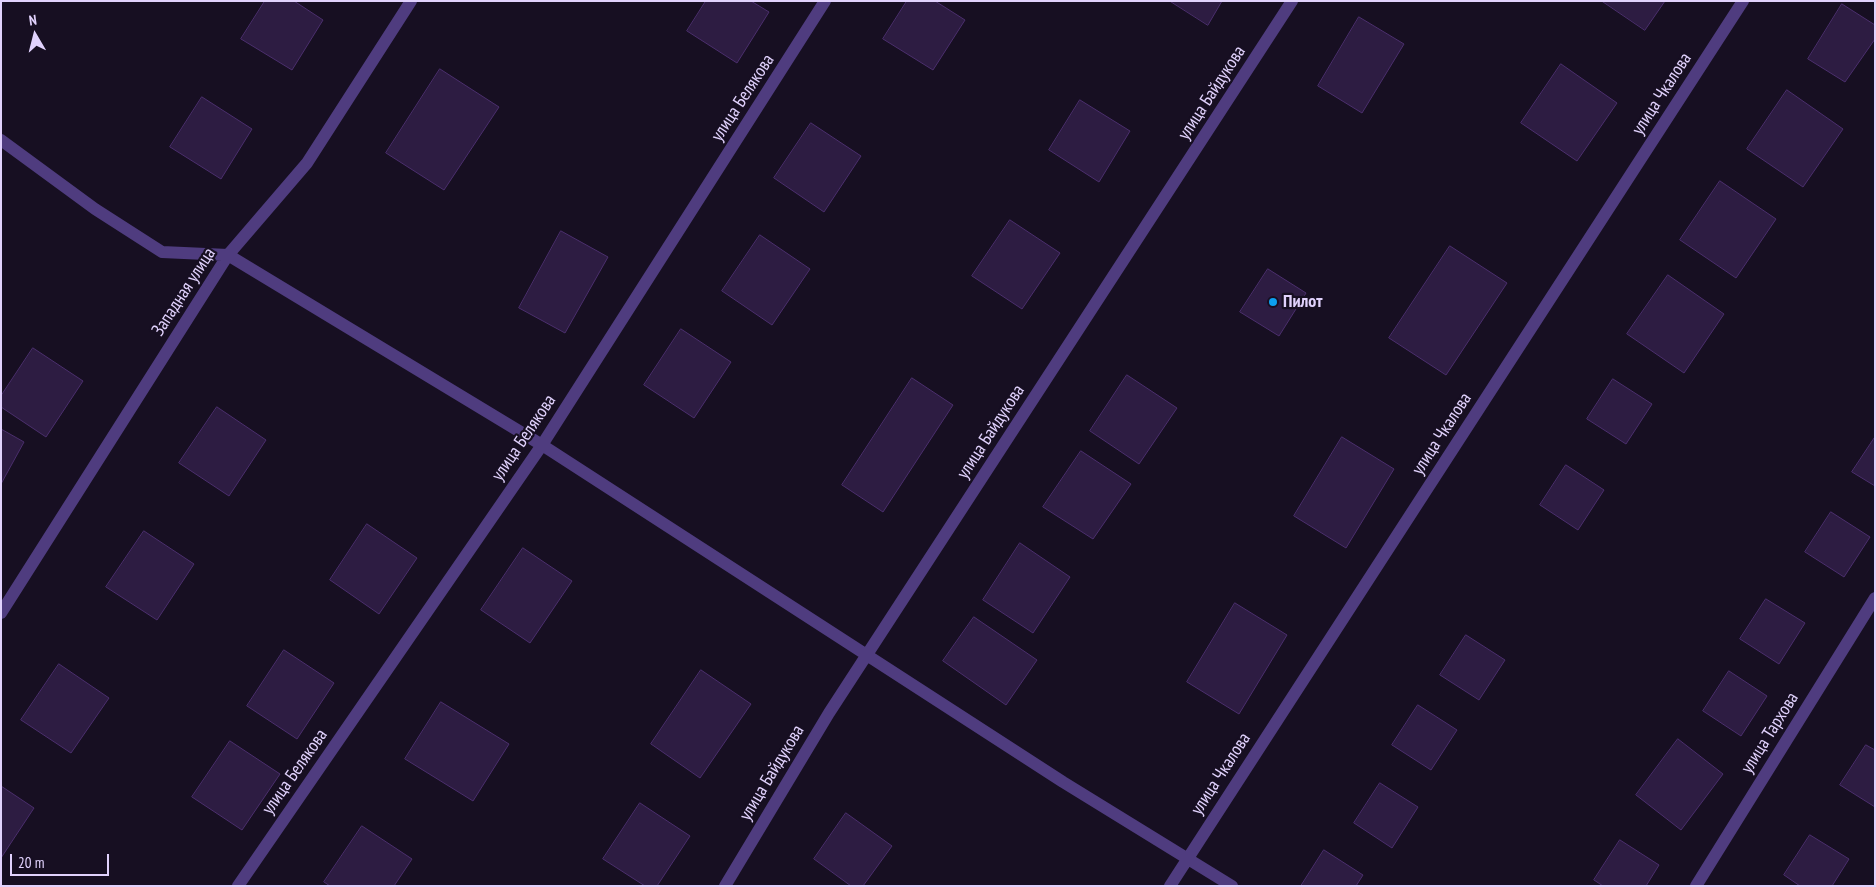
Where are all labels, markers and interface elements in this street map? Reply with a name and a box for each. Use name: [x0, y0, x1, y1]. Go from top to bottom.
north arrow: [10, 10, 60, 60]
text: N: [28, 11, 38, 30]
street label: улица Байдукова: [1174, 42, 1250, 144]
street label: улица Чкалова: [1628, 49, 1696, 139]
street label: улица Белякова: [707, 51, 779, 145]
street label: Западная улица: [148, 244, 220, 340]
place label: Пилот: [1283, 291, 1322, 313]
marker: Пилот: [1267, 296, 1279, 308]
street label: улица Байдукова: [953, 381, 1029, 483]
street label: улица Чкалова: [1408, 389, 1476, 479]
street label: улица Белякова: [487, 391, 561, 485]
street label: улица Тархова: [1737, 689, 1803, 777]
street label: улица Байдукова: [735, 721, 809, 825]
street label: улица Белякова: [258, 725, 332, 819]
street label: улица Чкалова: [1187, 729, 1255, 819]
scale bar: [12, 844, 111, 876]
text: 20 m: [18, 853, 44, 872]

